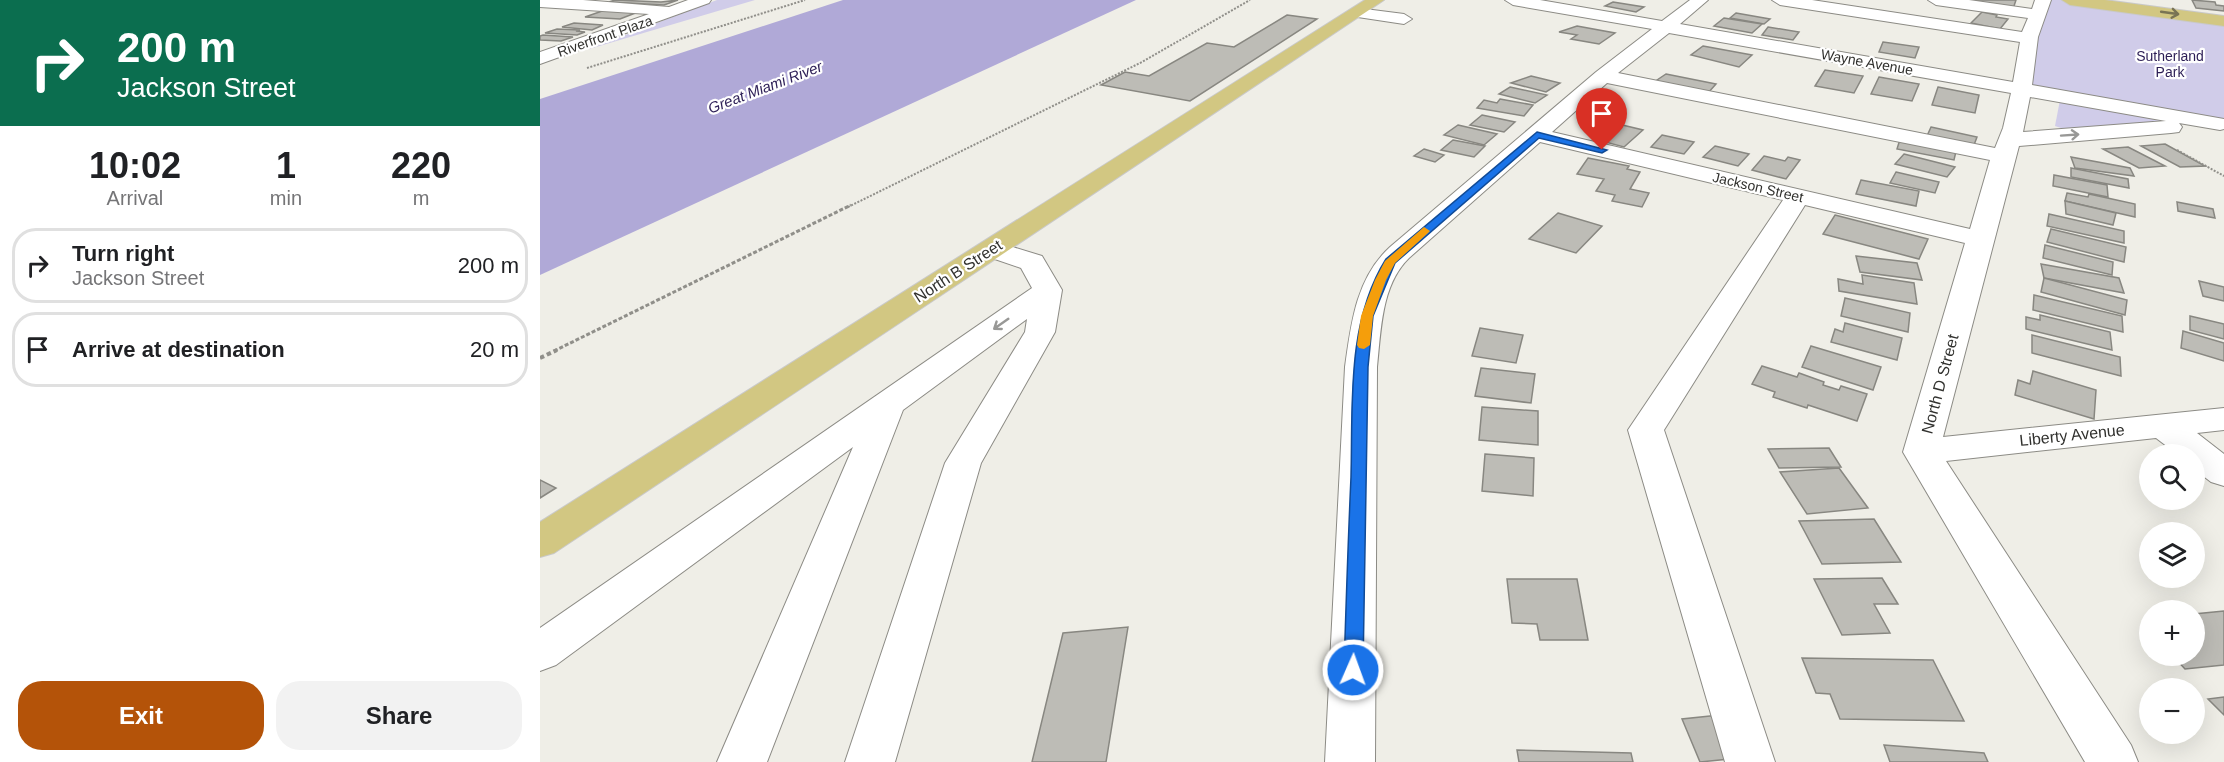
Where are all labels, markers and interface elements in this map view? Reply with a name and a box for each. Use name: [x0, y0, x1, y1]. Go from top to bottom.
one-way arrow: [2159, 8, 2179, 19]
street label: Riverfront Plaza: [555, 12, 655, 60]
icon: right: [18, 24, 96, 102]
text: 200 m: [117, 24, 236, 71]
street label: Wayne Avenue: [1820, 46, 1915, 78]
park label: Sutherland Park: [2136, 48, 2204, 80]
water label: Great Miami River: [706, 57, 825, 117]
text: Jackson Street: [117, 73, 296, 103]
pin: [1576, 88, 1627, 150]
icon: arrive: [1585, 97, 1618, 130]
one-way arrow: [2059, 129, 2079, 140]
text: 10:02: [89, 145, 181, 186]
text: 1: [276, 145, 296, 186]
text: 220: [391, 145, 451, 186]
street label: Jackson Street: [1711, 169, 1805, 205]
text: Arrival: [107, 187, 163, 209]
text: min: [270, 187, 302, 209]
text: m: [413, 187, 429, 209]
street label: North B Street: [911, 236, 1006, 306]
text: Turn right: [72, 241, 174, 266]
icon: right: [21, 249, 54, 282]
text: 200 m: [458, 253, 519, 278]
text: Jackson Street: [72, 267, 204, 289]
one-way arrow: [993, 318, 1009, 330]
street label: North D Street: [1919, 332, 1962, 436]
icon: arrive: [21, 333, 54, 366]
text: Arrive at destination: [72, 337, 285, 362]
text: 20 m: [470, 337, 519, 362]
street label: Liberty Avenue: [2019, 421, 2125, 449]
map controls: [2139, 444, 2205, 744]
button: search: [2139, 444, 2205, 510]
button: layers: [2139, 522, 2205, 588]
button: +: [2139, 600, 2205, 666]
position arrow: [1321, 638, 1385, 702]
button: −: [2139, 678, 2205, 744]
button: Exit: [18, 681, 264, 750]
button: Share: [276, 681, 522, 750]

